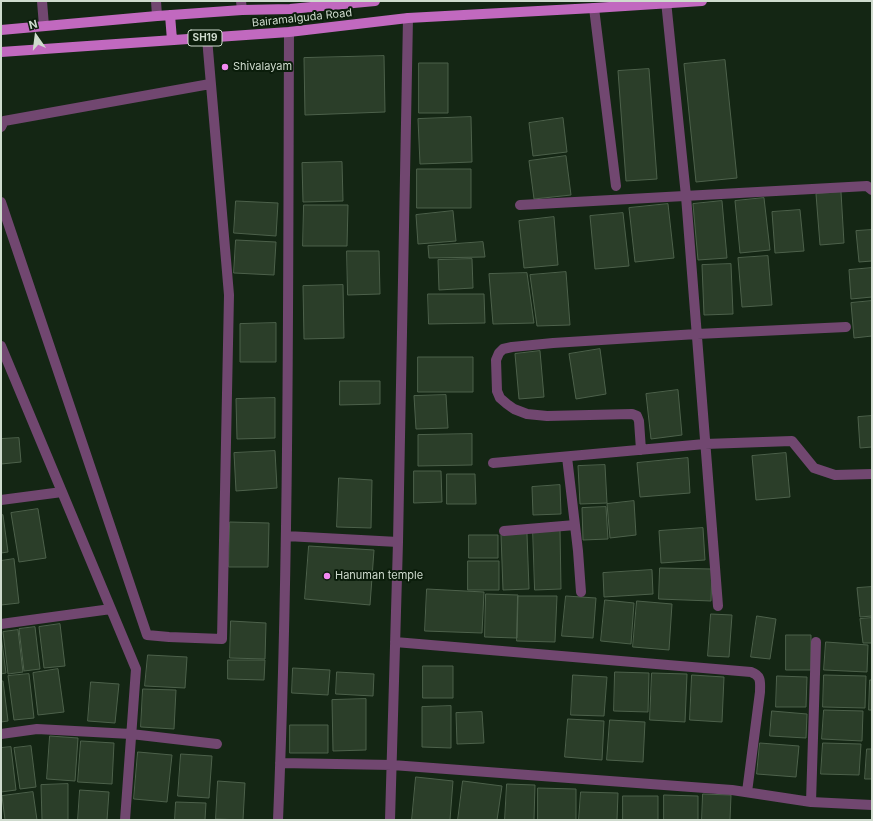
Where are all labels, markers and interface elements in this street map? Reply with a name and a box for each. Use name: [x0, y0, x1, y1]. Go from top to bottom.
street label: Bairamalguda Road: [251, 6, 353, 30]
north arrow: [16, 16, 56, 56]
text: N: [27, 17, 39, 32]
road number: SH19: [188, 30, 222, 46]
place label: Shivalayam: [233, 60, 292, 74]
marker: Shivalayam: [220, 62, 230, 72]
place label: Hanuman temple: [335, 569, 423, 583]
marker: Hanuman temple: [322, 571, 332, 581]

